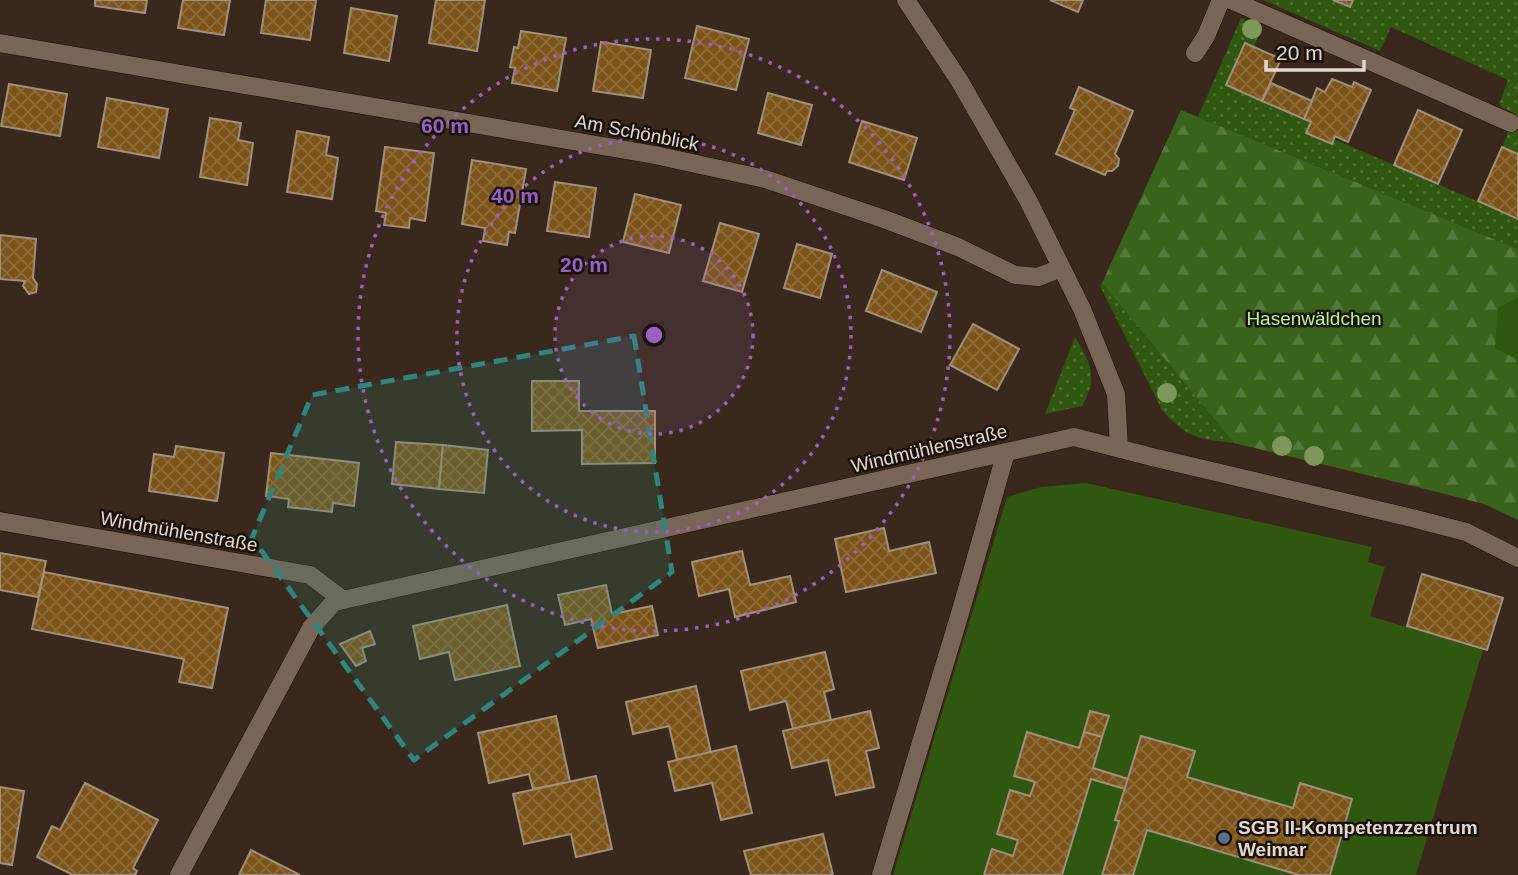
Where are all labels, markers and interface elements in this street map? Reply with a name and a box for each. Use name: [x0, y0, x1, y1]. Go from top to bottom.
scale bar: [1266, 28, 1364, 72]
text: 20 m: [1276, 41, 1323, 64]
street label: Am Schönblick: [573, 110, 701, 155]
text: 60 m: [421, 114, 469, 137]
text: 40 m: [491, 184, 539, 207]
text: 20 m: [560, 253, 608, 276]
park label: Hasenwäldchen: [1246, 308, 1382, 329]
centre of rings: [642, 323, 666, 347]
street label: Windmühlenstraße: [849, 420, 1009, 477]
street label: Windmühlenstraße: [99, 507, 259, 556]
place label: SGB II-Kompetenzzentrum Weimar: [1238, 817, 1478, 860]
marker: SGB II-Kompetenzzentrum Weimar: [1216, 830, 1232, 846]

